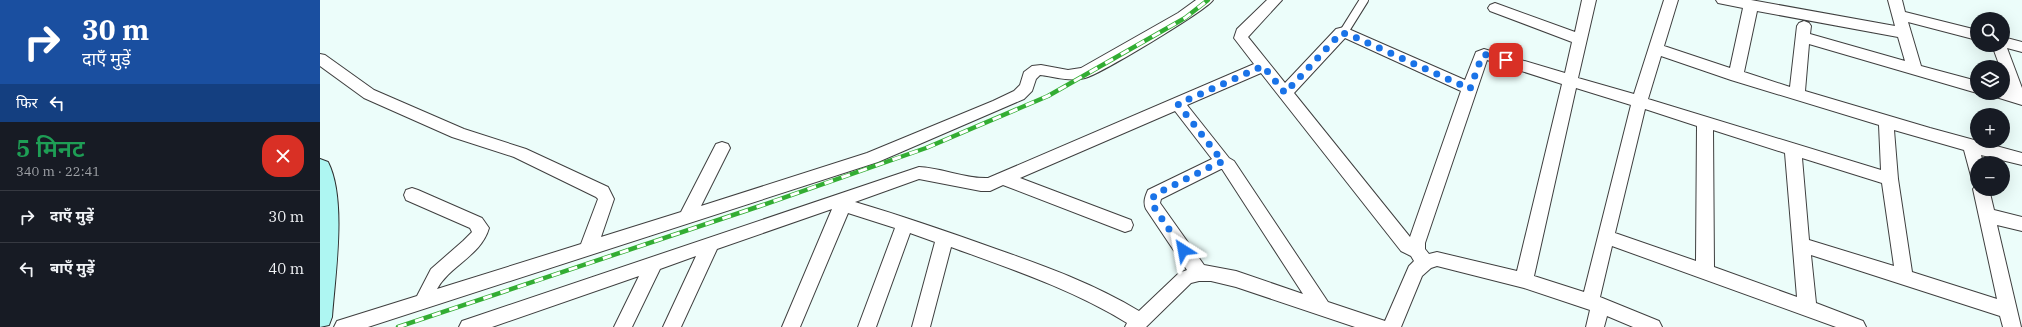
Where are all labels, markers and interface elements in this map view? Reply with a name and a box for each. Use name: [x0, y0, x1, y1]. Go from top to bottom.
text: 30 m: [82, 11, 149, 48]
map controls: [1970, 12, 2010, 196]
button: search: [1970, 12, 2010, 52]
icon: right: [16, 16, 68, 68]
pin: [1489, 43, 1523, 77]
text: दाएँ मुड़ें: [82, 47, 131, 70]
icon: arrive: [1495, 49, 1517, 71]
button: layers: [1970, 60, 2010, 100]
icon: left: [46, 92, 68, 114]
text: फिर: [16, 93, 38, 112]
button: +: [1970, 108, 2010, 148]
text: 5 मिनट: [16, 132, 85, 164]
button: close: [262, 135, 304, 177]
button: −: [1970, 156, 2010, 196]
text: 340 m · 22:41: [16, 163, 100, 180]
icon: right: [16, 206, 38, 228]
text: दाएँ मुड़ें: [50, 206, 94, 225]
text: 30 m: [268, 207, 304, 226]
position arrow: [1162, 229, 1204, 271]
icon: left: [16, 258, 38, 280]
text: बाएँ मुड़ें: [50, 258, 95, 277]
text: 40 m: [268, 259, 304, 278]

